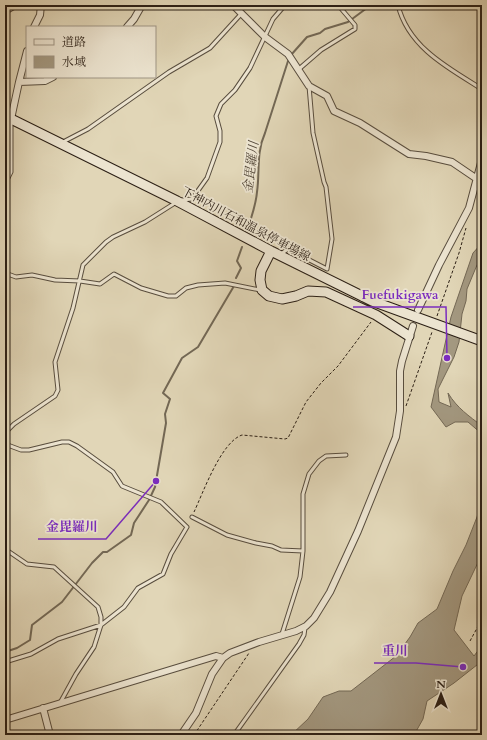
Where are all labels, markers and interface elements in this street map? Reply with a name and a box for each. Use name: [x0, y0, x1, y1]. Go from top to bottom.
legend: [26, 26, 156, 78]
text: 道路: [62, 34, 86, 50]
text: 水域: [62, 54, 86, 70]
water label: 金毘羅川: [239, 138, 263, 194]
street label: 下神内川石和温泉停車場線: [179, 183, 313, 265]
callout: Fuefukigawa: [353, 282, 446, 307]
text: Fuefukigawa: [362, 286, 439, 304]
callout: 金毘羅川: [38, 514, 106, 539]
text: 金毘羅川: [46, 518, 98, 536]
callout: 重川: [374, 638, 416, 663]
text: 重川: [382, 642, 408, 660]
north arrow: [421, 674, 461, 714]
text: N: [436, 677, 446, 692]

